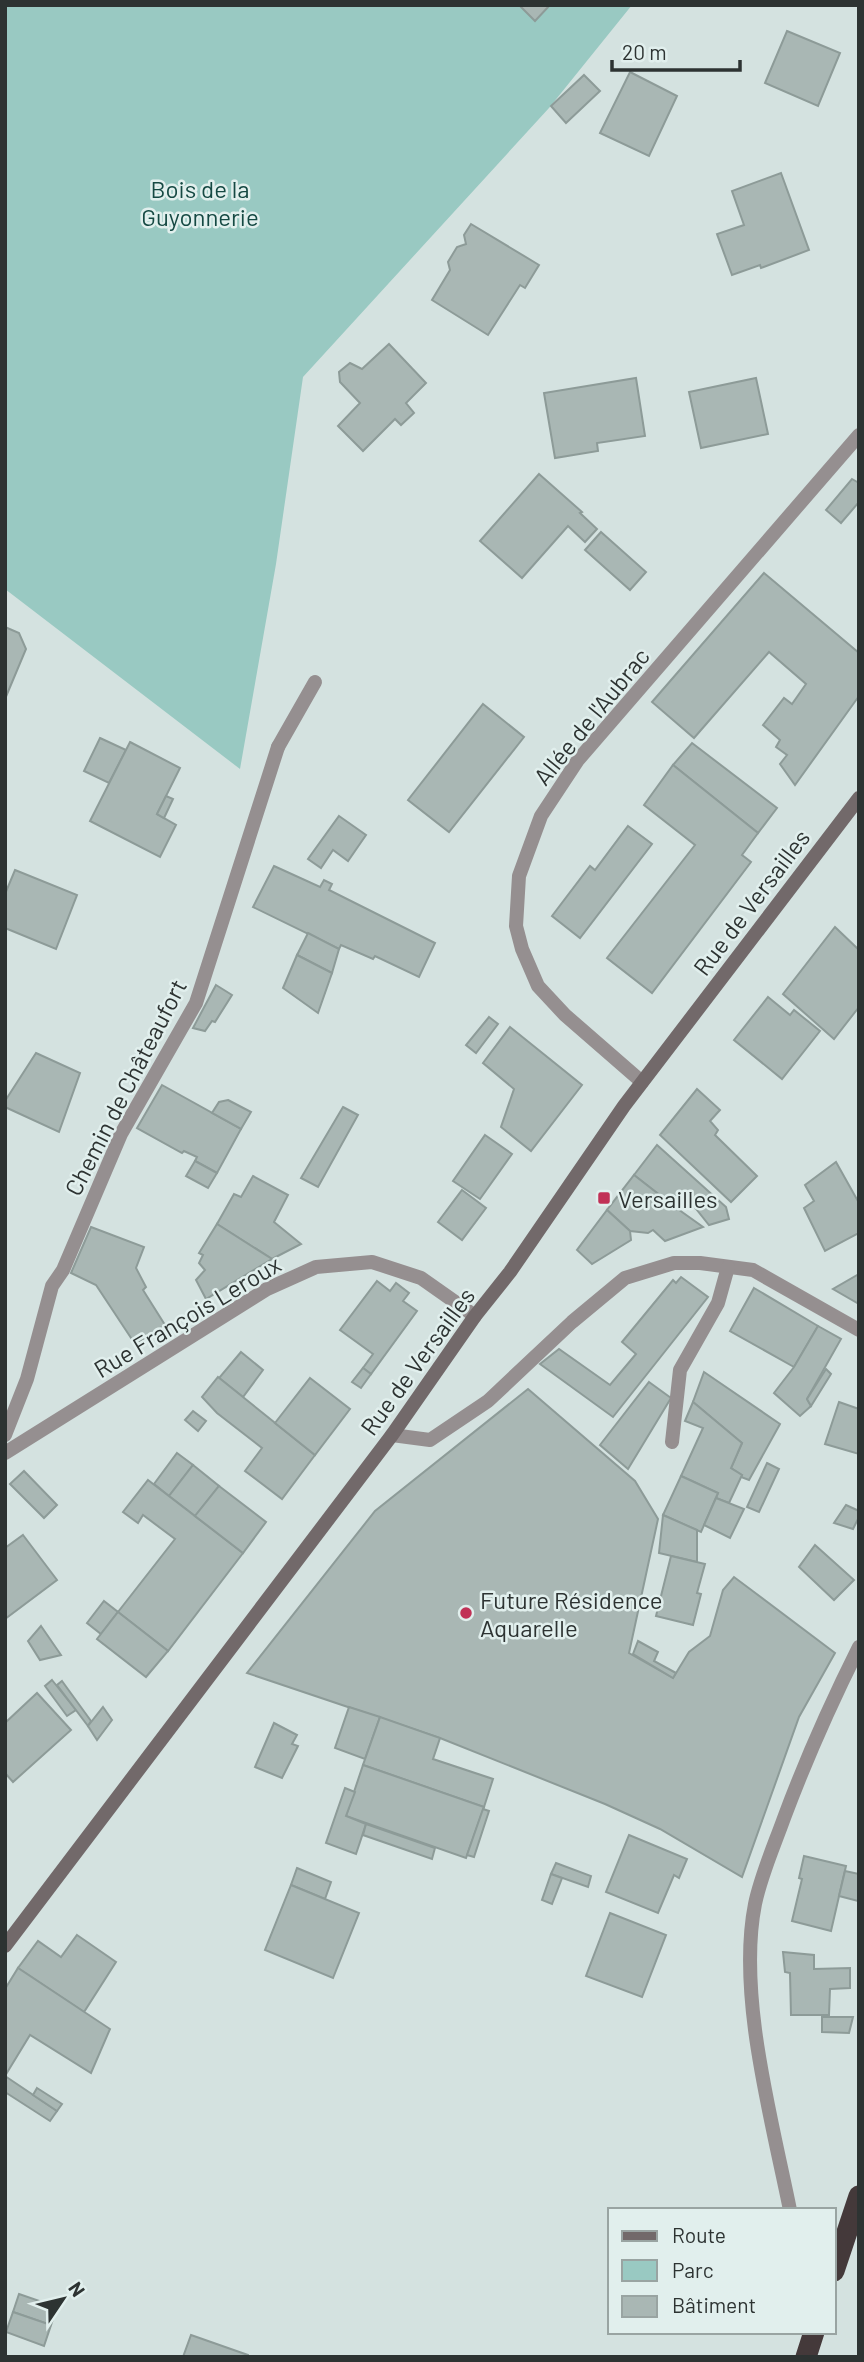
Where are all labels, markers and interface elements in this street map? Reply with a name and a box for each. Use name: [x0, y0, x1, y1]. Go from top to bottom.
scale bar: [612, 28, 740, 72]
text: 20 m: [622, 39, 667, 64]
park label: Bois de la Guyonnerie: [141, 174, 259, 231]
street label: Allée de l'Aubrac: [527, 642, 655, 790]
street label: Rue de Versailles: [687, 823, 815, 981]
street label: Chemin de Châteaufort: [58, 974, 192, 1200]
place label: Versailles: [618, 1184, 718, 1213]
marker: Versailles: [596, 1190, 612, 1206]
street label: Rue François Leroux: [88, 1249, 286, 1383]
street label: Rue de Versailles: [354, 1282, 480, 1440]
place label: Future Résidence Aquarelle: [480, 1585, 663, 1642]
marker: Future Résidence Aquarelle: [458, 1605, 474, 1621]
legend: [608, 2208, 836, 2334]
text: Route: [672, 2222, 726, 2247]
text: Parc: [672, 2257, 714, 2282]
north arrow: [28, 2264, 98, 2334]
text: N: [64, 2277, 90, 2301]
text: Bâtiment: [672, 2292, 756, 2317]

